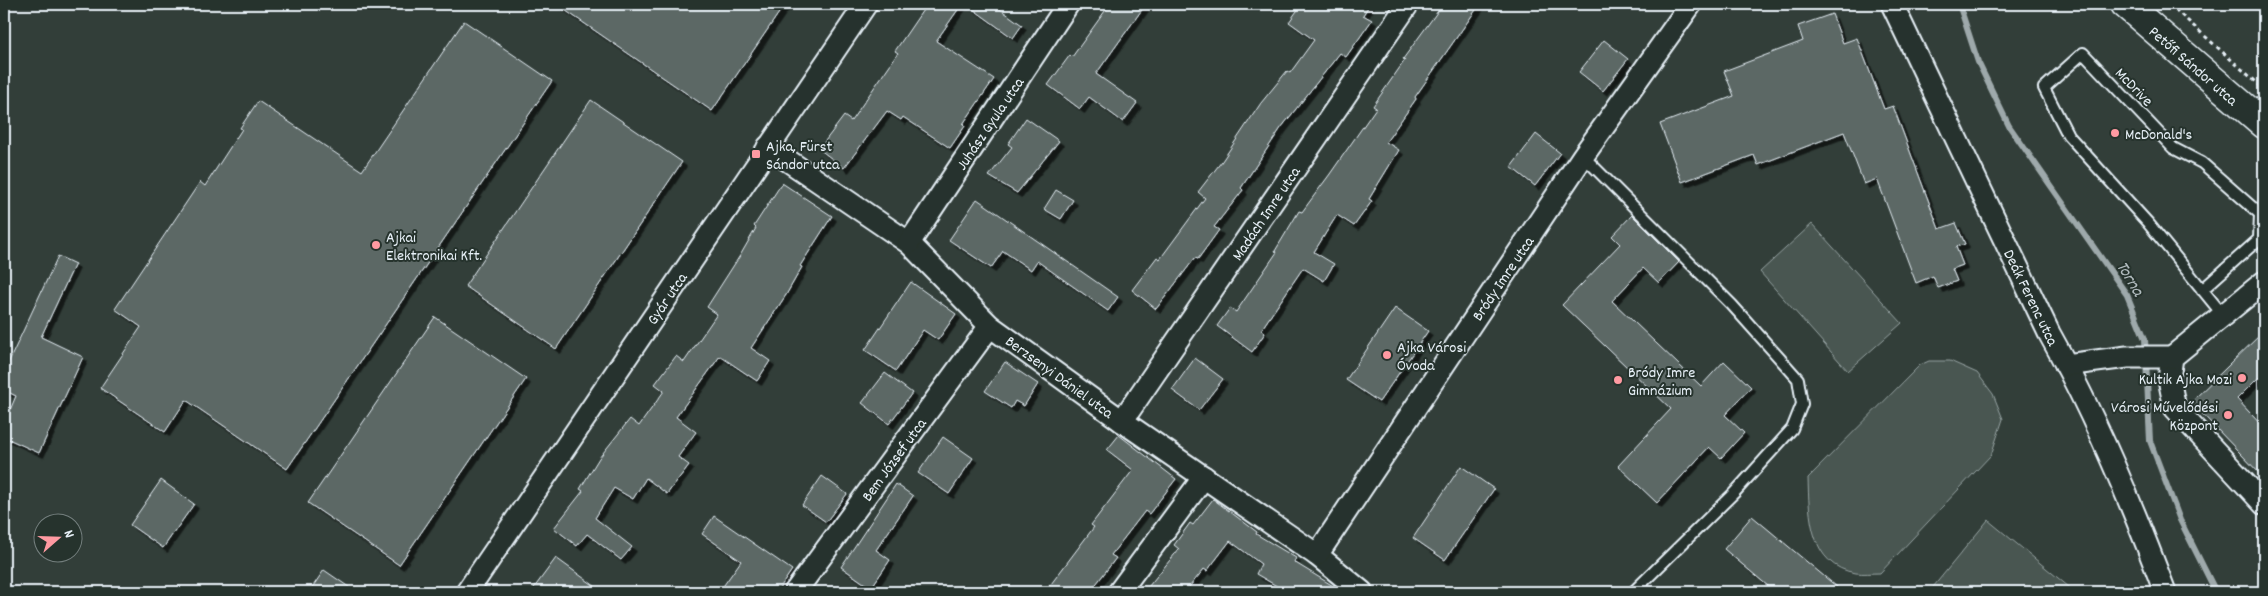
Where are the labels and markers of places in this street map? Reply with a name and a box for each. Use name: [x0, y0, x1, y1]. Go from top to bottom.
place label: McDonald's: [2125, 124, 2193, 147]
marker: McDonald's: [2109, 127, 2121, 139]
place label: Ajka, Fürst Sándor utca: [766, 136, 840, 177]
marker: Ajka, Fürst Sándor utca: [750, 148, 762, 160]
place label: Ajkai Elektronikai Kft.: [386, 227, 482, 268]
marker: Ajkai Elektronikai Kft.: [370, 239, 382, 251]
place label: Ajka Városi Óvoda: [1397, 337, 1466, 378]
marker: Ajka Városi Óvoda: [1381, 349, 1393, 361]
place label: Bródy Imre Gimnázium: [1628, 362, 1695, 403]
place label: Kultik Ajka Mozi: [2139, 369, 2232, 392]
marker: Kultik Ajka Mozi: [2236, 372, 2248, 384]
marker: Bródy Imre Gimnázium: [1612, 374, 1624, 386]
place label: Városi Művelődési Központ: [2111, 397, 2218, 438]
marker: Városi Művelődési Központ: [2222, 409, 2234, 421]

